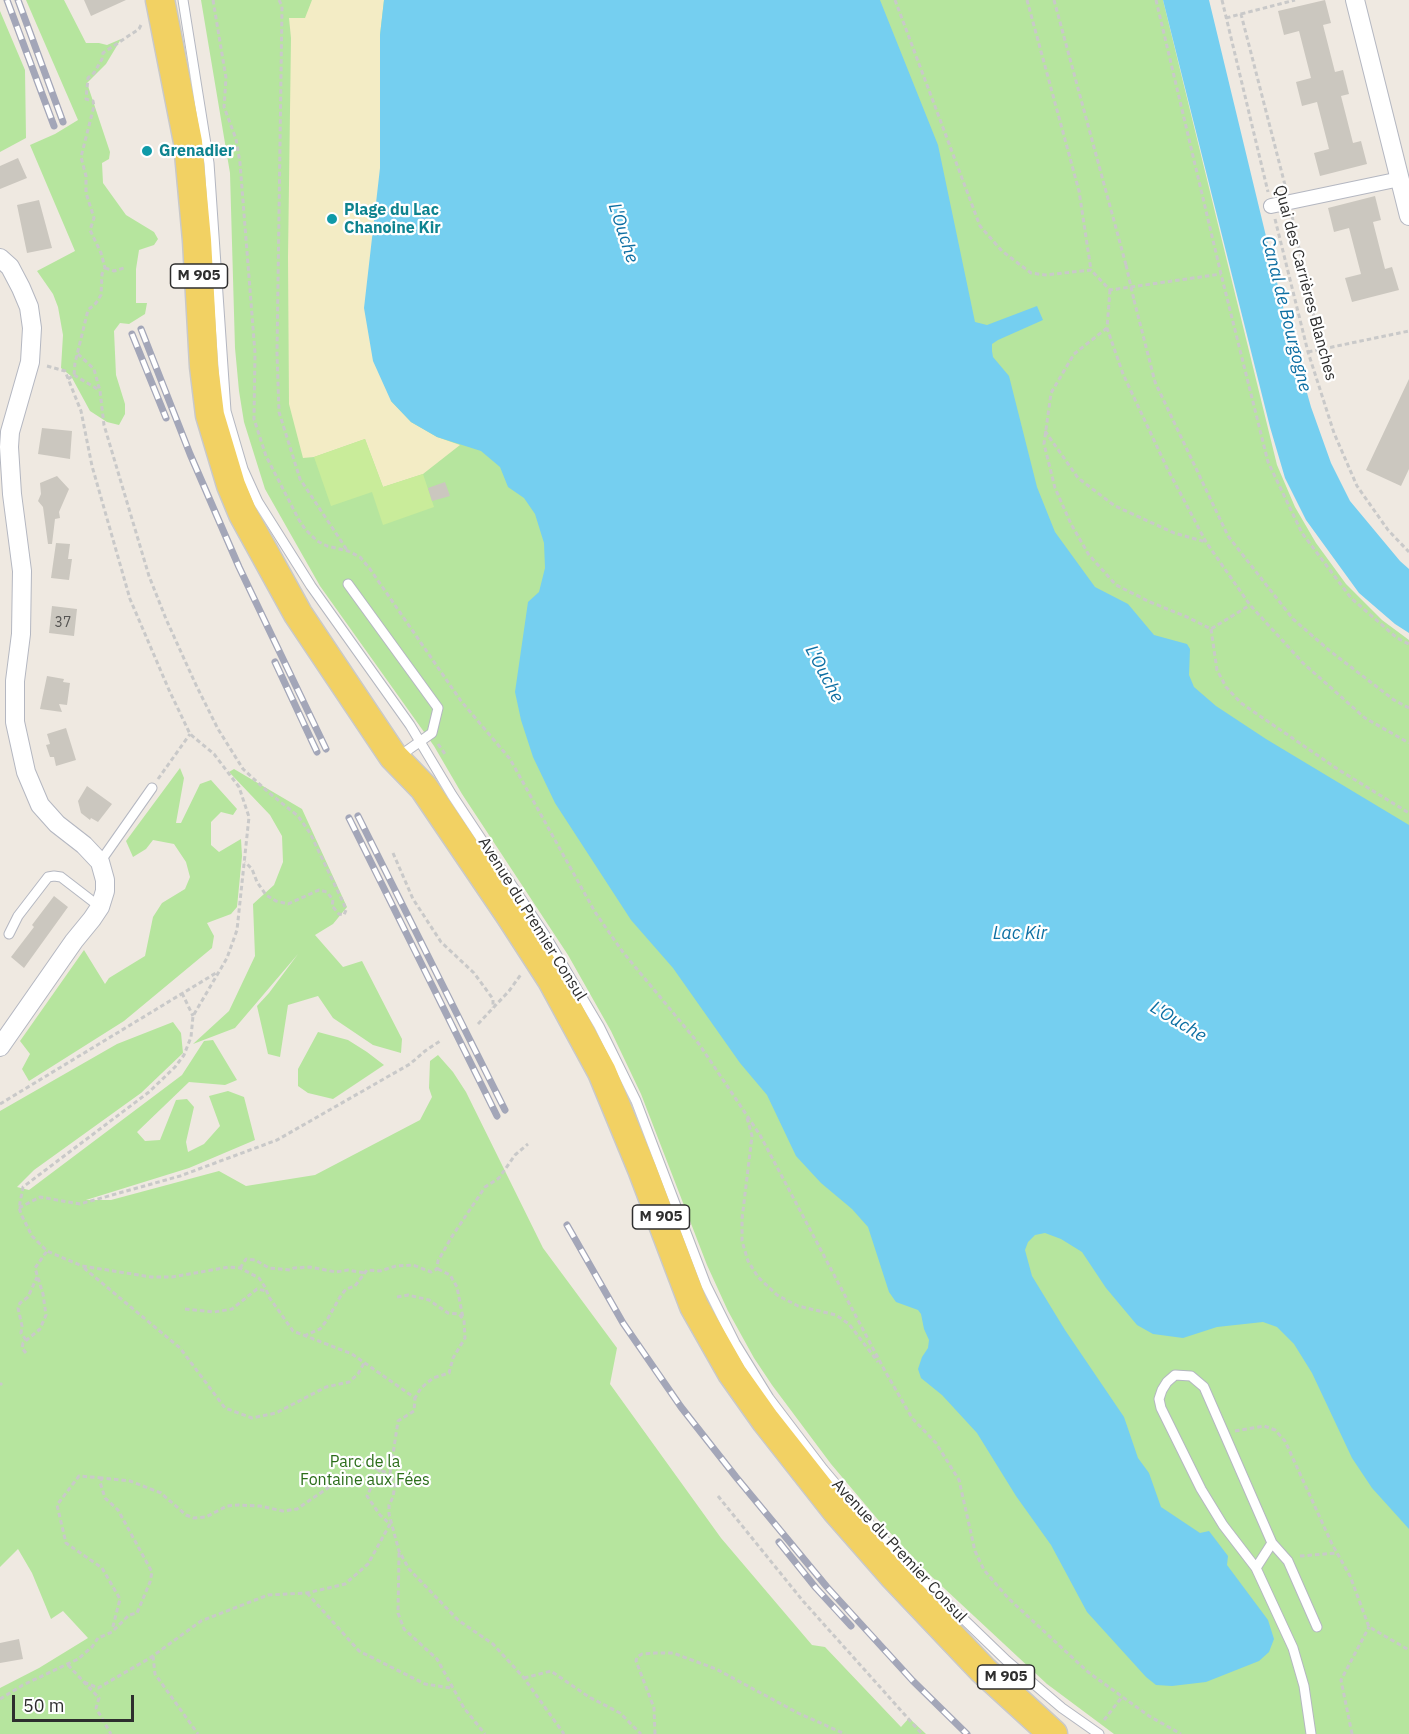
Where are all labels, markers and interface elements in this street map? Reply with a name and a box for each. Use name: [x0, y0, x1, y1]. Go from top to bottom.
place label: Grenadier: [159, 141, 234, 161]
marker: Grenadier: [140, 144, 154, 158]
street label: Quai des Carrières Blanches: [1270, 183, 1340, 383]
place label: Plage du Lac Chanoine Kir: [344, 200, 441, 238]
water label: L'Ouche: [603, 200, 643, 266]
marker: Plage du Lac Chanoine Kir: [325, 212, 339, 226]
water label: Canal de Bourgogne: [1256, 234, 1316, 394]
road number: M 905: [170, 264, 228, 288]
house number: 37: [55, 615, 71, 631]
water label: L'Ouche: [800, 642, 848, 706]
street label: Avenue du Premier Consul: [474, 834, 590, 1004]
water label: Lac Kir: [993, 923, 1047, 945]
water label: L'Ouche: [1146, 997, 1210, 1047]
road number: M 905: [632, 1205, 690, 1229]
park label: Parc de la Fontaine aux Fées: [300, 1452, 430, 1490]
street label: Avenue du Premier Consul: [828, 1475, 970, 1627]
road number: M 905: [978, 1665, 1034, 1689]
scale bar: [15, 1683, 136, 1721]
text: 50 m: [23, 1694, 65, 1717]

